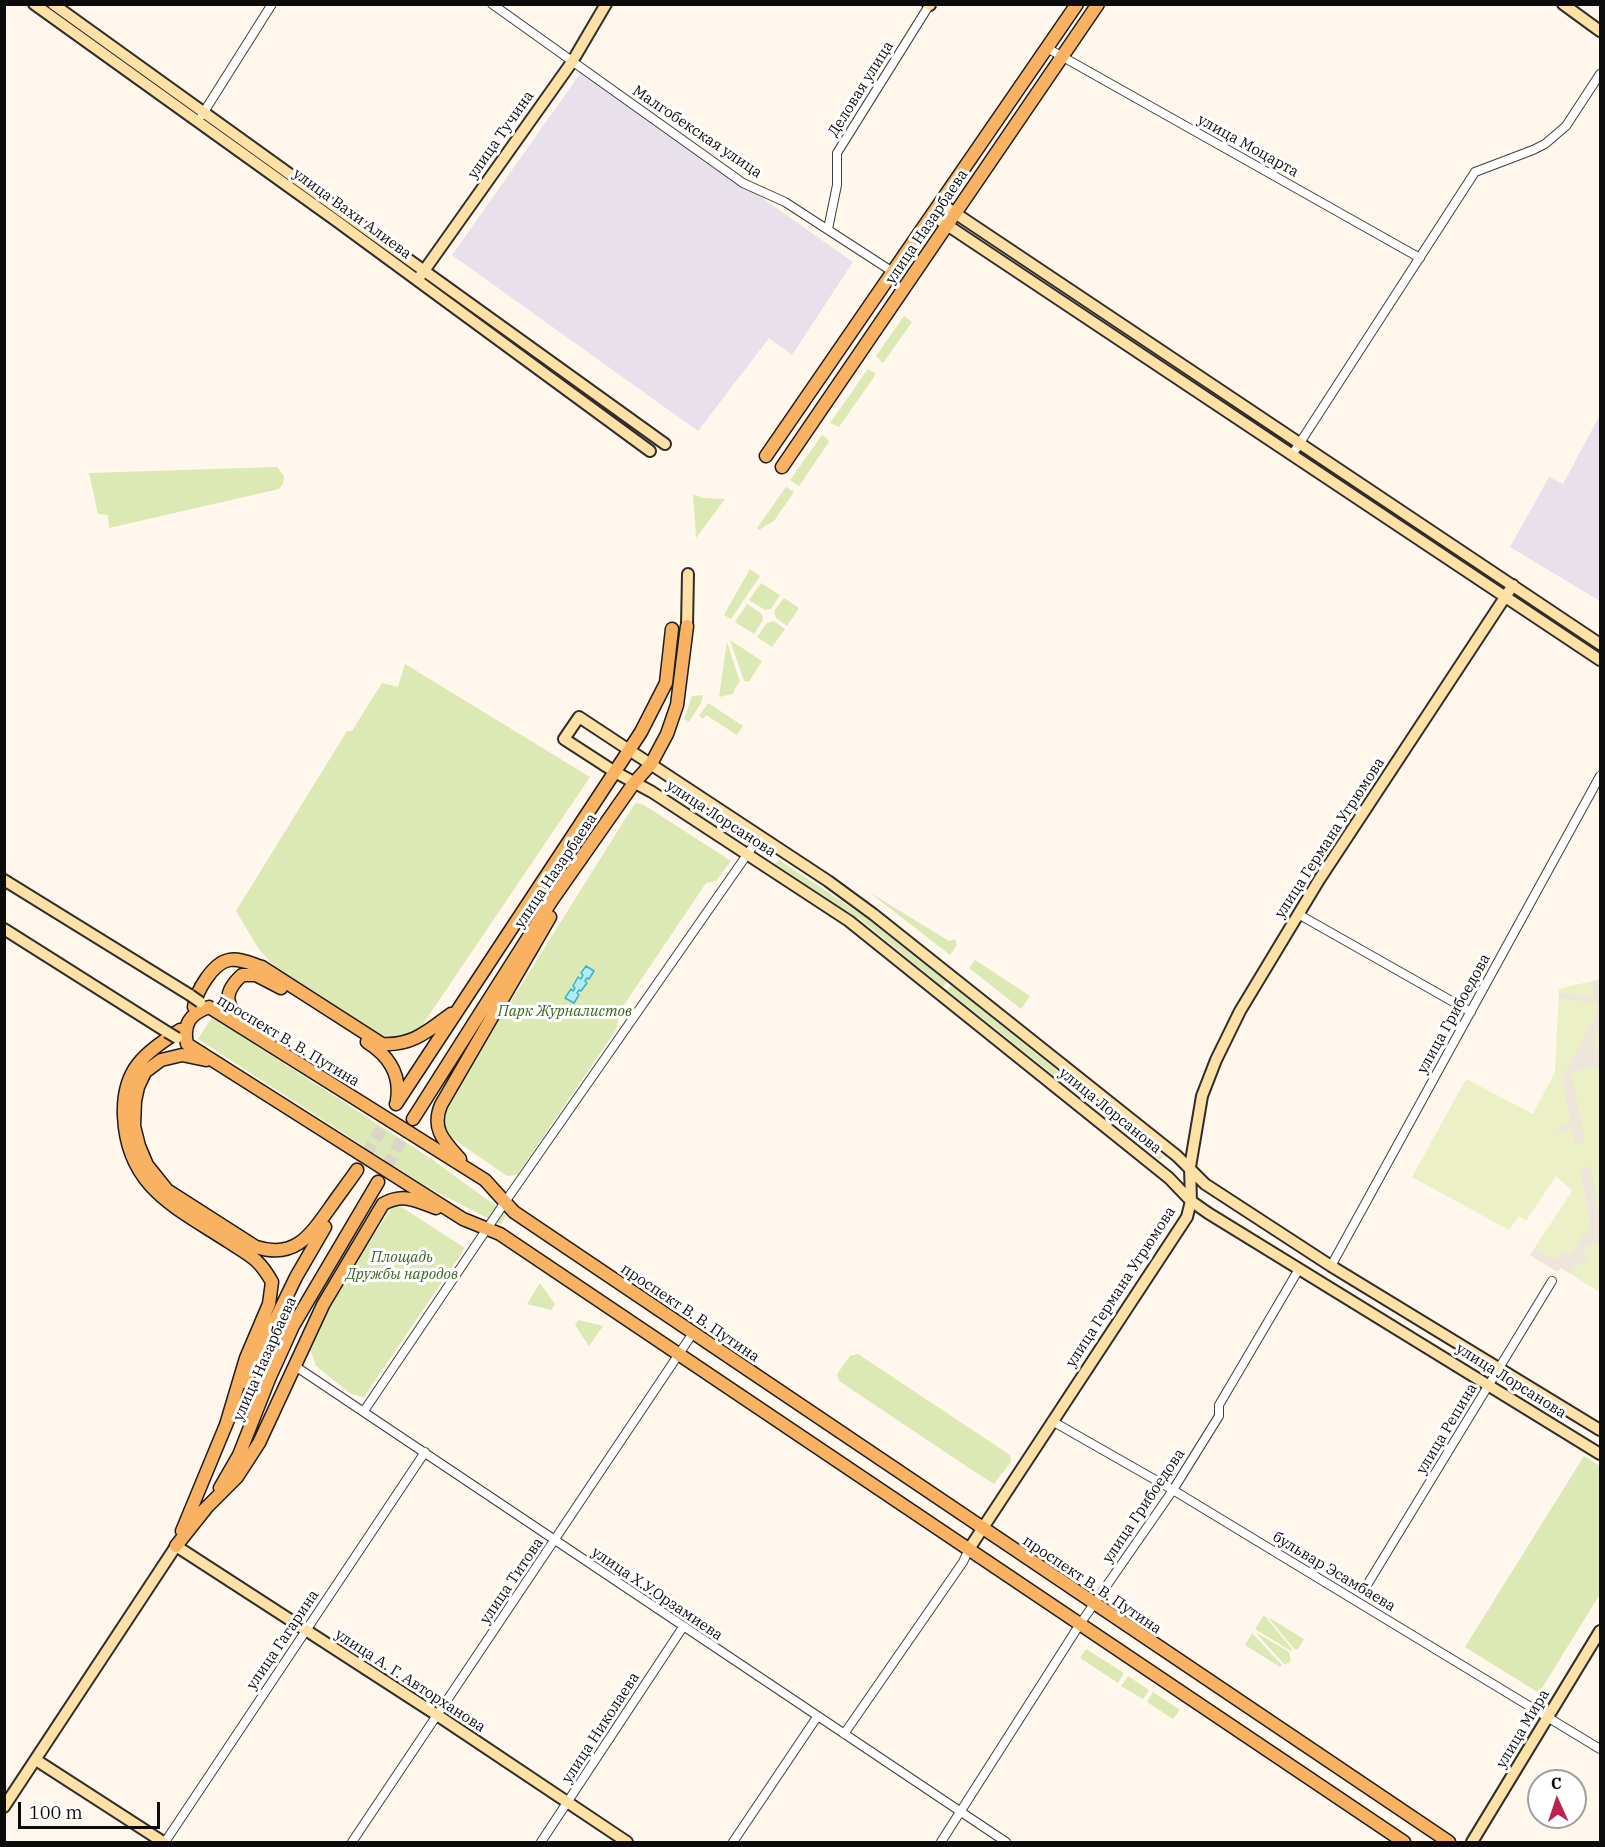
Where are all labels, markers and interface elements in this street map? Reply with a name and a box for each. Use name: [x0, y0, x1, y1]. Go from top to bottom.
street label: Деловая улица: [825, 38, 897, 140]
street label: Малгобекская улица: [629, 82, 765, 182]
street label: улица Тучина: [464, 88, 538, 182]
street label: улица Моцарта: [1194, 111, 1302, 181]
street label: улица Вахи Алиева: [289, 165, 415, 263]
street label: улица Назарбаева: [882, 166, 972, 288]
street label: улица Германа Угрюмова: [1271, 754, 1389, 922]
street label: улица Лорсанова: [663, 777, 779, 861]
street label: улица Назарбаева: [511, 810, 601, 932]
street label: улица Грибоедова: [1414, 951, 1494, 1077]
street label: проспект В. В. Путина: [213, 991, 363, 1091]
park label: Парк Журналистов: [498, 1003, 632, 1021]
street label: улица Лорсанова: [1055, 1064, 1165, 1158]
street label: улица Германа Угрюмова: [1062, 1203, 1180, 1371]
park label: Площадь Дружбы народов: [346, 1249, 458, 1284]
street label: проспект В. В. Путина: [617, 1260, 763, 1366]
street label: улица Назарбаева: [229, 1294, 301, 1424]
street label: улица Лорсанова: [1452, 1340, 1570, 1422]
street label: улица Репина: [1413, 1380, 1481, 1478]
street label: улица Грибоедова: [1099, 1445, 1189, 1567]
street label: бульвар Эсамбаева: [1269, 1528, 1399, 1616]
street label: проспект В. В. Путина: [1019, 1532, 1165, 1638]
street label: улица Титова: [477, 1534, 547, 1628]
street label: улица Х.У.Орзамиева: [588, 1543, 726, 1645]
street label: улица Гагарина: [243, 1587, 323, 1693]
street label: улица А. Г. Авторханова: [331, 1626, 489, 1736]
street label: улица Николаева: [558, 1669, 644, 1787]
street label: улица Мира: [1493, 1686, 1553, 1772]
north arrow: [1527, 1769, 1587, 1829]
text: С: [1550, 1773, 1562, 1793]
scale bar: [21, 1790, 164, 1828]
text: 100 m: [29, 1801, 83, 1824]

